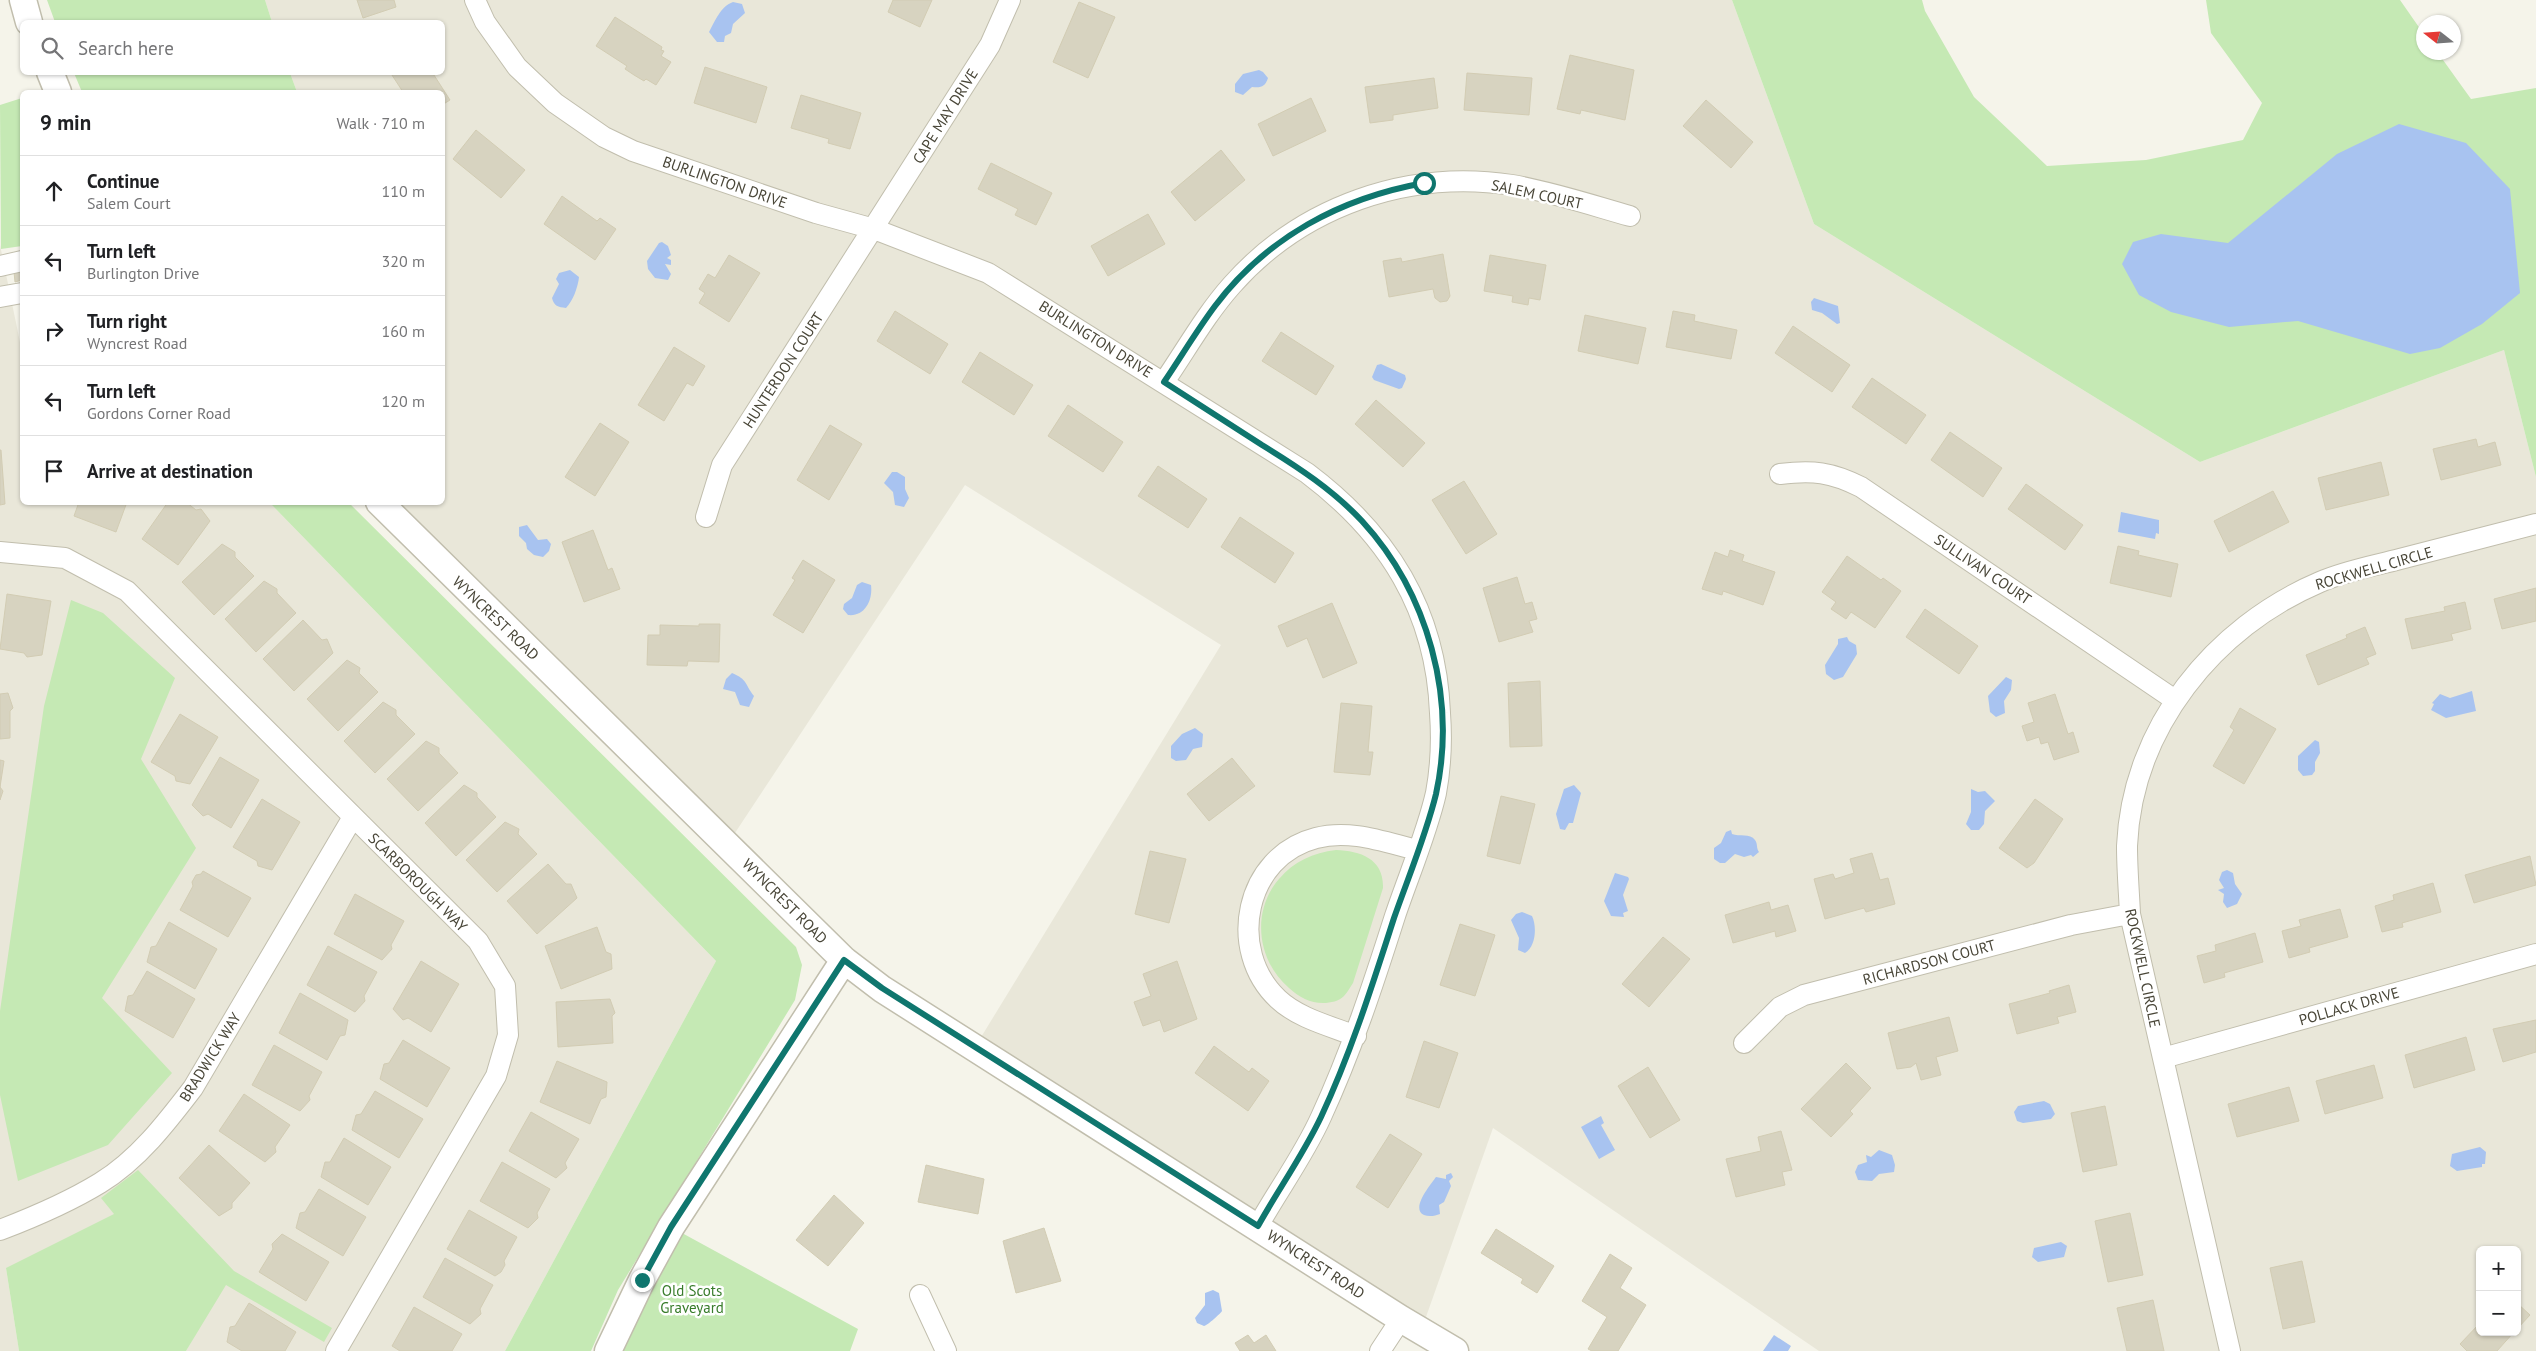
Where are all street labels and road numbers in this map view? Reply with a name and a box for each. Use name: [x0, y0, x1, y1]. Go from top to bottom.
street label: CAPE MAY DRIVE: [908, 65, 982, 167]
street label: BURLINGTON DRIVE: [660, 152, 790, 212]
street label: SALEM COURT: [1490, 175, 1585, 213]
street label: BURLINGTON DRIVE: [1036, 296, 1156, 382]
street label: HUNTERDON COURT: [739, 308, 828, 431]
street label: SULLIVAN COURT: [1931, 530, 2036, 609]
street label: ROCKWELL CIRCLE: [2313, 542, 2435, 594]
street label: WYNCREST ROAD: [449, 572, 543, 664]
street label: SCARBOROUGH WAY: [365, 829, 472, 936]
street label: WYNCREST ROAD: [738, 854, 832, 948]
street label: ROCKWELL CIRCLE: [2121, 907, 2165, 1029]
street label: RICHARDSON COURT: [1861, 935, 1998, 989]
street label: POLLACK DRIVE: [2297, 983, 2401, 1029]
street label: BRADWICK WAY: [175, 1008, 245, 1105]
street label: WYNCREST ROAD: [1264, 1225, 1368, 1303]

